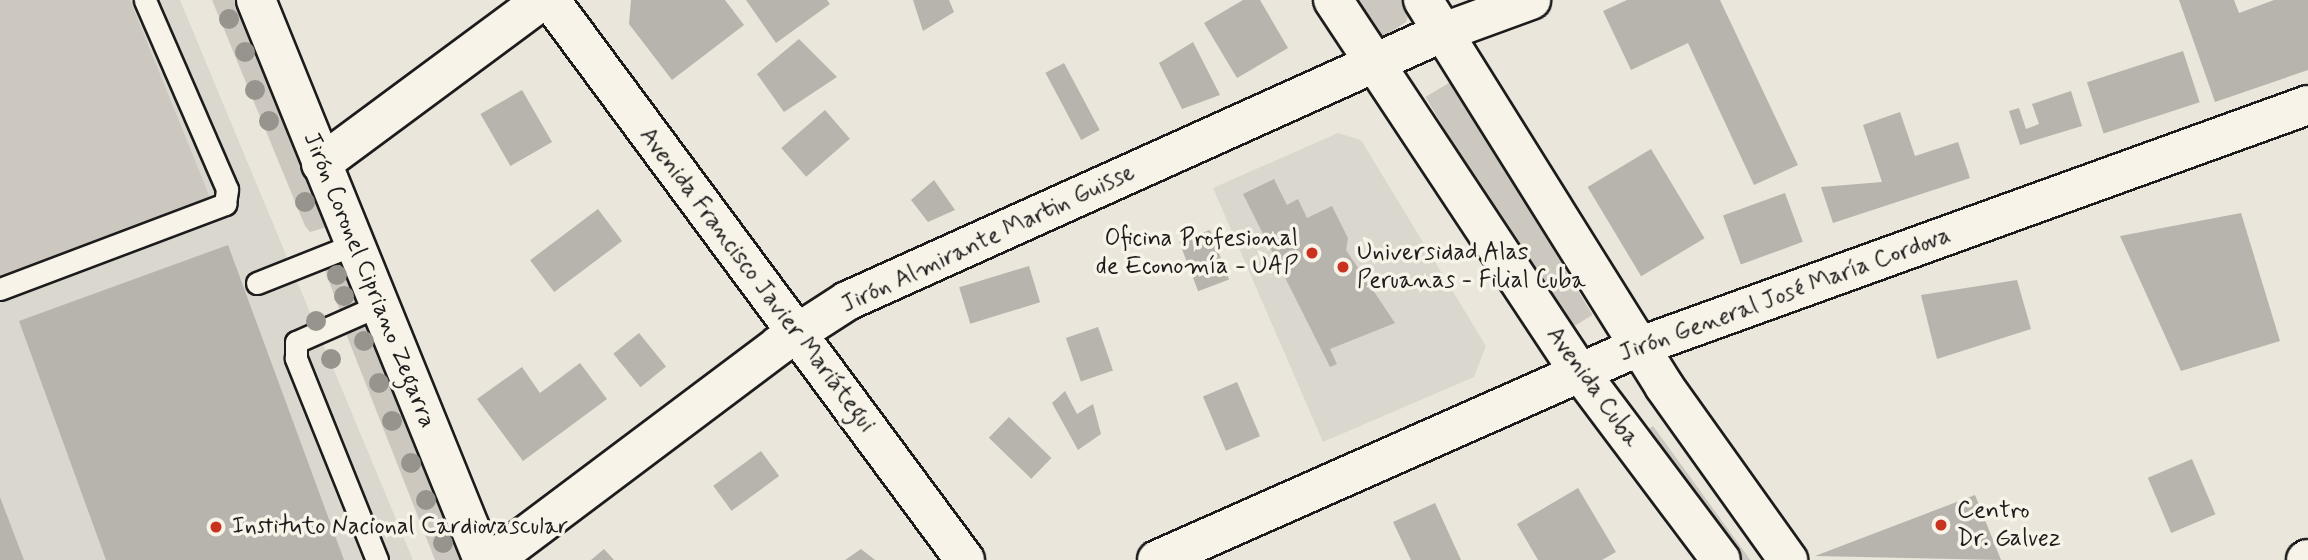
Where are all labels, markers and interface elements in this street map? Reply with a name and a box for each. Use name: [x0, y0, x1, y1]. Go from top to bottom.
street label: Avenida Francisco Javier Mariátegui: [632, 121, 882, 439]
street label: Jirón Coronel Cipriano Zegarra: [296, 126, 442, 434]
street label: Jirón Almirante Martin Guisse: [839, 159, 1137, 319]
street label: Jirón General José María Cordova: [1617, 222, 1953, 368]
place label: Oficina Profesional de Economía - UAP: [1099, 225, 1298, 281]
place label: Universidad Alas Peruanas - Filial Cuba: [1357, 239, 1590, 295]
marker: Oficina Profesional de Economía - UAP: [1304, 245, 1320, 261]
marker: Universidad Alas Peruanas - Filial Cuba: [1335, 259, 1351, 275]
street label: Avenida Cuba: [1540, 321, 1646, 453]
place label: Centro Dr. Galvez: [1957, 497, 2061, 553]
place label: Instituto Nacional Cardiovascular: [232, 513, 577, 541]
marker: Centro Dr. Galvez: [1931, 515, 1951, 535]
marker: Instituto Nacional Cardiovascular: [206, 517, 226, 537]

